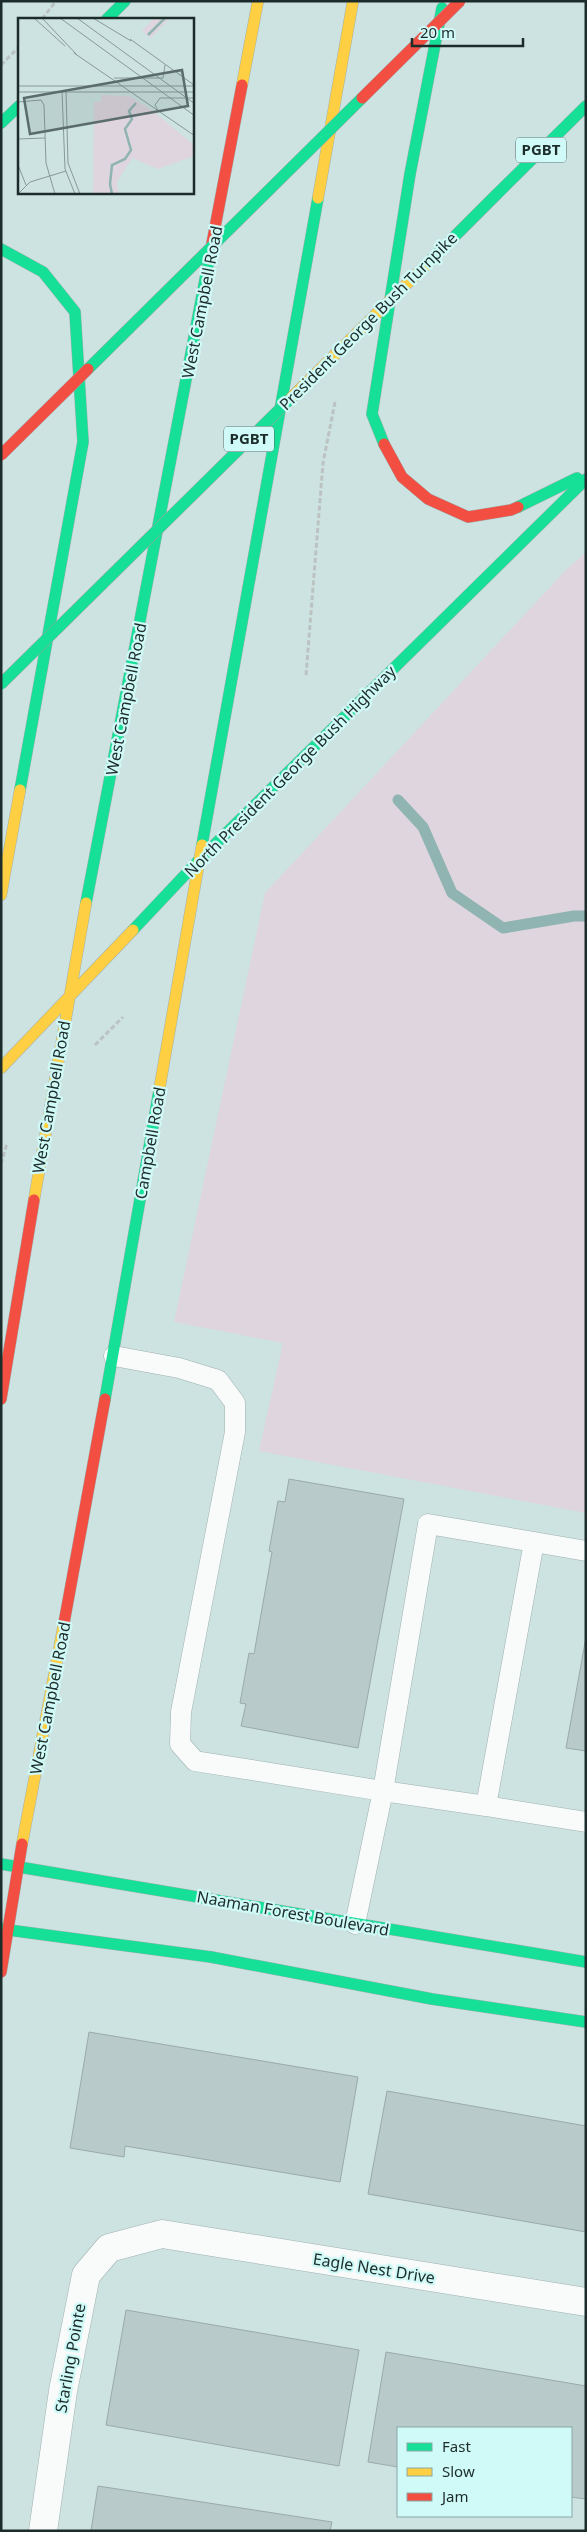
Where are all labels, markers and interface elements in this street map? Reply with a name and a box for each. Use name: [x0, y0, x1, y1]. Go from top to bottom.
scale bar: [412, 15, 523, 47]
inset map: [18, 18, 194, 194]
text: 20 m: [420, 22, 455, 42]
road number: PGBT: [516, 138, 566, 162]
street label: West Campbell Road: [176, 224, 228, 380]
street label: President George Bush Turnpike: [274, 227, 462, 415]
road number: PGBT: [224, 426, 274, 452]
street label: West Campbell Road: [100, 621, 152, 777]
street label: North President George Bush Highway: [179, 660, 401, 882]
street label: West Campbell Road: [27, 1019, 75, 1175]
street label: Campbell Road: [129, 1085, 171, 1201]
street label: West Campbell Road: [24, 1620, 76, 1776]
street label: Naaman Forest Boulevard: [195, 1885, 391, 1941]
street label: Eagle Nest Drive: [311, 2247, 437, 2289]
street label: Starling Pointe: [50, 2302, 90, 2414]
legend: [397, 2427, 572, 2517]
text: Fast: [442, 2436, 471, 2456]
text: Slow: [442, 2461, 475, 2481]
text: Jam: [440, 2486, 469, 2506]

